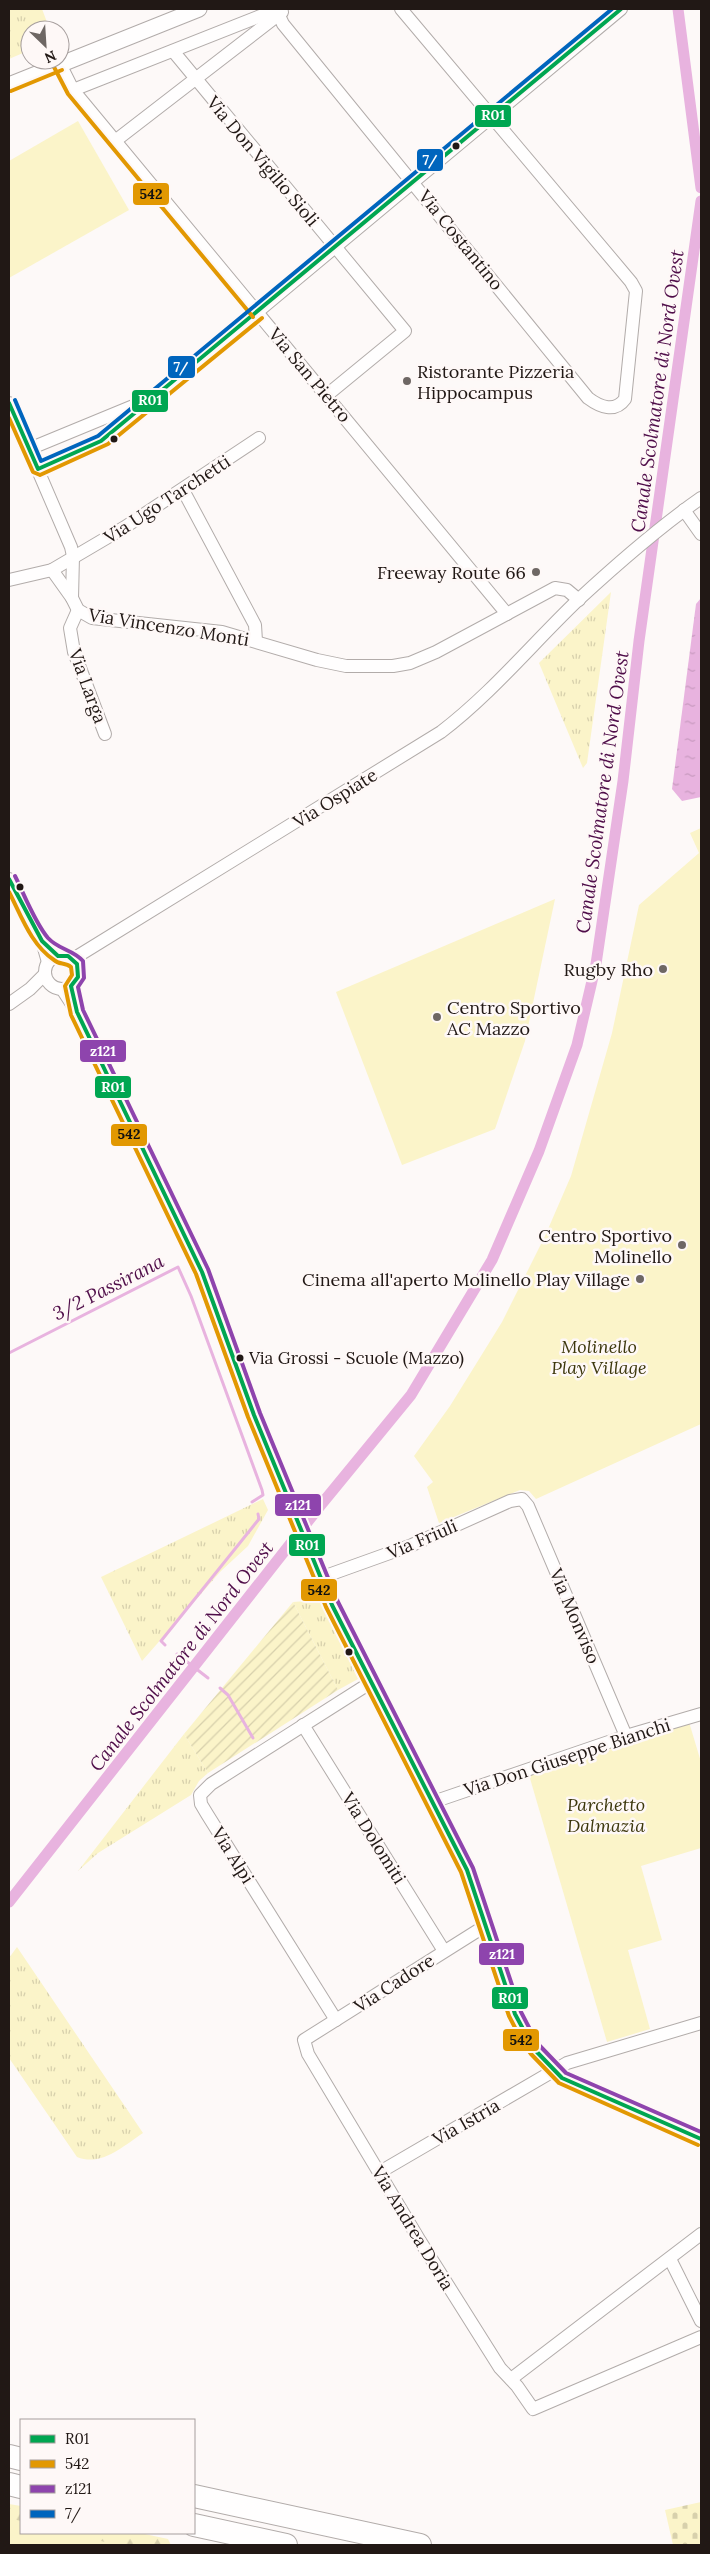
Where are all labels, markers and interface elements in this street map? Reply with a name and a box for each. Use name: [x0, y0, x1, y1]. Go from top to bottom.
north arrow: [20, 20, 70, 70]
text: N: [42, 46, 59, 67]
street label: Via Don Vigilio Sioli: [201, 90, 324, 231]
line badge: R01: [474, 104, 512, 128]
text: R01: [481, 106, 505, 124]
unlabelled marker: [451, 141, 461, 151]
line badge: 7/: [416, 148, 444, 172]
text: 7/: [422, 151, 438, 169]
line badge: 542: [132, 182, 170, 206]
street label: Via Costantino: [413, 184, 508, 295]
text: 542: [140, 185, 162, 203]
water label: Canale Scolmatore di Nord Ovest: [625, 248, 689, 534]
street label: Via San Pietro: [263, 322, 356, 427]
line badge: 7/: [167, 355, 196, 379]
text: 7/: [173, 358, 189, 376]
place label: Ristorante Pizzeria Hippocampus: [417, 360, 574, 404]
marker: Ristorante Pizzeria Hippocampus: [401, 375, 413, 387]
line badge: R01: [131, 389, 169, 413]
text: R01: [138, 391, 162, 409]
unlabelled marker: [109, 434, 119, 444]
street label: Via Ugo Tarchetti: [99, 450, 234, 549]
place label: Freeway Route 66: [377, 561, 526, 584]
marker: Freeway Route 66: [530, 566, 542, 578]
street label: Via Vincenzo Monti: [86, 603, 251, 651]
street label: Via Larga: [64, 645, 112, 726]
water label: Canale Scolmatore di Nord Ovest: [570, 649, 634, 935]
street label: Via Ospiate: [288, 763, 382, 833]
unlabelled marker: [15, 882, 25, 892]
place label: Rugby Rho: [563, 958, 653, 981]
marker: Rugby Rho: [657, 963, 669, 975]
place label: Centro Sportivo AC Mazzo: [446, 996, 581, 1040]
marker: Centro Sportivo AC Mazzo: [431, 1011, 443, 1023]
line badge: z121: [79, 1039, 127, 1063]
text: z121: [90, 1042, 116, 1060]
line badge: R01: [94, 1075, 132, 1099]
text: R01: [101, 1078, 125, 1096]
line badge: 542: [110, 1123, 148, 1147]
text: 542: [118, 1125, 140, 1143]
place label: Centro Sportivo Molinello: [538, 1224, 672, 1268]
marker: Centro Sportivo Molinello: [676, 1239, 688, 1251]
water label: 3/2 Passirana: [48, 1248, 169, 1326]
place label: Cinema all'aperto Molinello Play Village: [302, 1268, 630, 1291]
marker: Cinema all'aperto Molinello Play Village: [634, 1273, 646, 1285]
park label: Molinello Play Village: [551, 1335, 647, 1379]
place label: Via Grossi - Scuole (Mazzo): [248, 1347, 464, 1369]
marker: Via Grossi - Scuole (Mazzo): [235, 1353, 245, 1363]
line badge: z121: [274, 1493, 322, 1517]
text: z121: [285, 1496, 311, 1514]
street label: Via Friuli: [383, 1514, 460, 1564]
line badge: R01: [288, 1533, 326, 1557]
water label: Canale Scolmatore di Nord Ovest: [84, 1536, 278, 1776]
text: R01: [295, 1536, 319, 1554]
street label: Via Monviso: [544, 1564, 605, 1667]
line badge: 542: [300, 1578, 338, 1602]
text: 542: [308, 1581, 330, 1599]
unlabelled marker: [344, 1647, 354, 1657]
street label: Via Don Giuseppe Bianchi: [460, 1713, 673, 1802]
street label: Via Dolomiti: [336, 1787, 411, 1888]
park label: Parchetto Dalmazia: [567, 1793, 645, 1837]
street label: Via Alpi: [206, 1822, 259, 1888]
line badge: z121: [478, 1942, 525, 1966]
text: z121: [489, 1945, 515, 1963]
street label: Via Cadore: [349, 1948, 439, 2018]
line badge: R01: [491, 1986, 529, 2010]
text: R01: [498, 1989, 522, 2007]
line badge: 542: [502, 2028, 540, 2052]
text: 542: [510, 2031, 532, 2049]
street label: Via Istria: [427, 2094, 504, 2151]
street label: Via Andrea Doria: [366, 2161, 459, 2294]
legend: [20, 2419, 195, 2534]
text: R01: [65, 2429, 89, 2448]
text: 542: [65, 2454, 89, 2473]
text: z121: [65, 2479, 92, 2498]
text: 7/: [65, 2504, 82, 2524]

